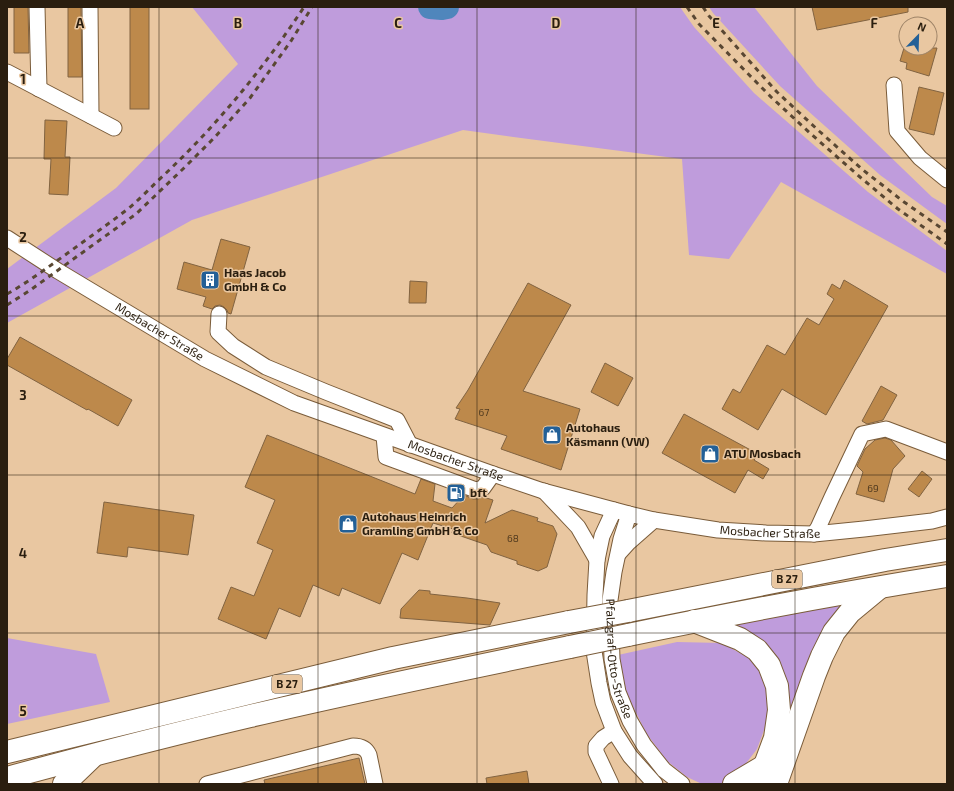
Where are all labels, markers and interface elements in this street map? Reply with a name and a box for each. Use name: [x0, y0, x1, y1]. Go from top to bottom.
text: A: [76, 15, 85, 31]
text: B: [234, 15, 242, 31]
text: C: [394, 15, 402, 31]
text: D: [552, 15, 561, 31]
text: E: [712, 15, 720, 31]
text: F: [870, 15, 878, 31]
north arrow: [898, 16, 938, 56]
text: N: [916, 19, 928, 34]
text: 1: [20, 71, 26, 87]
text: 2: [19, 229, 27, 245]
place label: Haas Jacob GmbH & Co: [224, 265, 286, 293]
building icon: Haas Jacob GmbH & Co: [199, 269, 221, 291]
street label: Mosbacher Straße: [113, 299, 207, 363]
text: 3: [19, 387, 27, 403]
house number: 67: [479, 406, 489, 418]
place label: Autohaus Käsmann (VW): [566, 420, 649, 448]
shop icon: Autohaus Käsmann (VW): [541, 424, 563, 446]
street label: Mosbacher Straße: [406, 436, 506, 483]
shop icon: ATU Mosbach: [699, 443, 721, 465]
place label: ATU Mosbach: [724, 446, 801, 460]
fuel station icon: bft: [445, 482, 467, 504]
house number: 69: [867, 482, 879, 494]
place label: bft: [470, 485, 487, 499]
place label: Autohaus Heinrich Gramling GmbH & Co: [362, 509, 479, 537]
shop icon: Autohaus Heinrich Gramling GmbH & Co: [337, 513, 359, 535]
street label: Mosbacher Straße: [719, 522, 821, 540]
house number: 68: [507, 532, 519, 544]
text: 4: [19, 545, 27, 561]
road number: B 27: [772, 570, 802, 588]
street label: Pfalzgraf-Otto-Straße: [604, 598, 636, 720]
road number: B 27: [272, 675, 302, 693]
text: 5: [19, 703, 27, 719]

